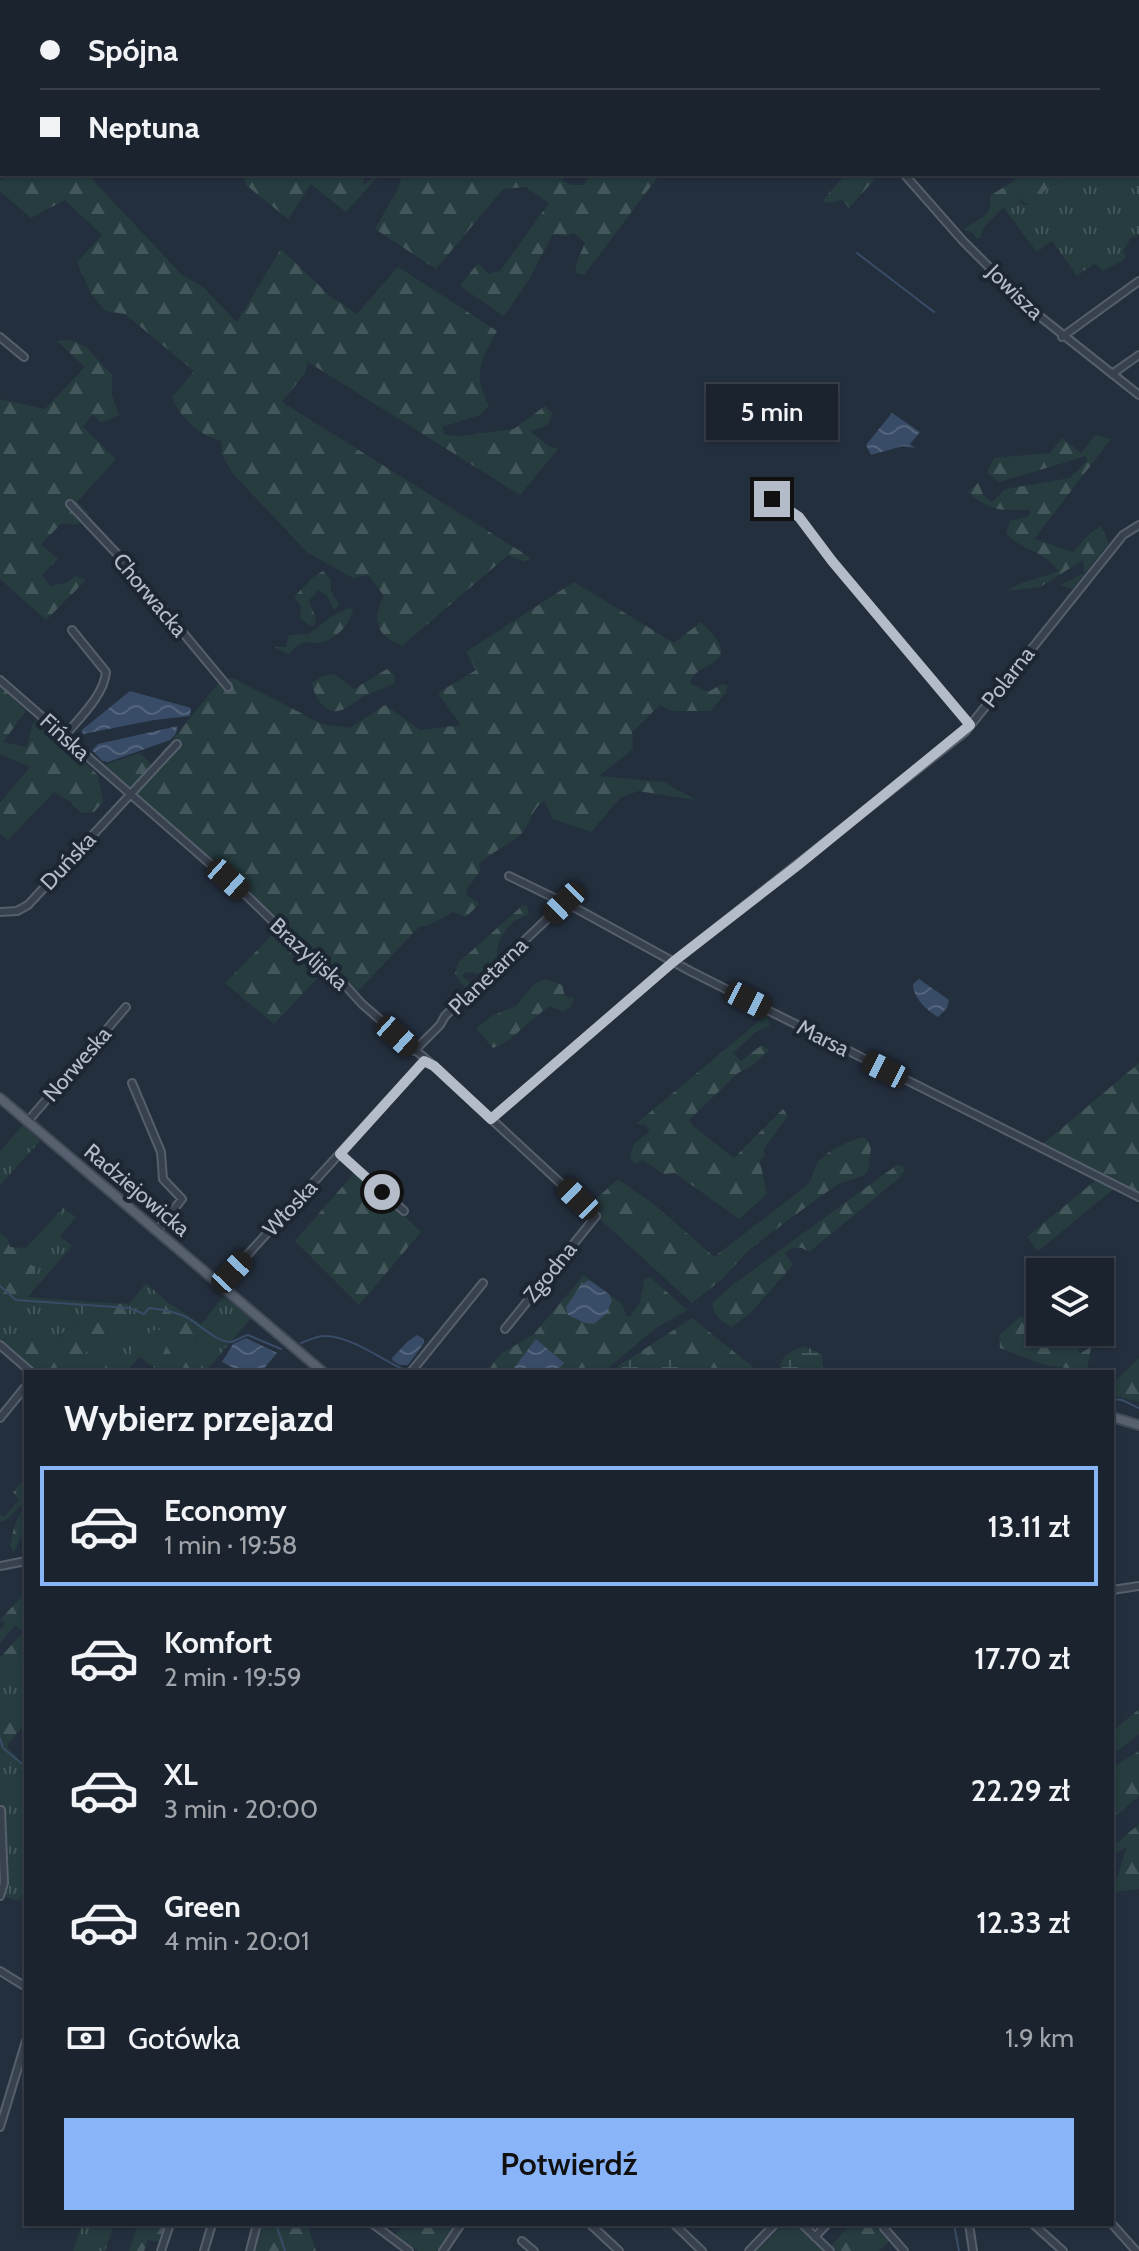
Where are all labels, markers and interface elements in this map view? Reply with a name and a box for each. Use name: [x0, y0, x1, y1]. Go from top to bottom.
text: Spójna: [88, 32, 178, 69]
text: Neptuna: [88, 109, 200, 146]
street label: Jowisza: [980, 258, 1049, 326]
callout: 5 min: [706, 383, 838, 439]
text: 5 min: [741, 396, 803, 428]
route end: [754, 481, 790, 517]
street label: Chorwacka: [107, 548, 193, 643]
street label: Polarna: [976, 641, 1040, 713]
street label: Fińska: [35, 708, 96, 767]
street label: Duńska: [35, 826, 102, 895]
car: [202, 854, 254, 904]
car: [538, 878, 590, 928]
street label: Brazylijska: [264, 912, 354, 996]
street label: Planetarna: [443, 931, 534, 1020]
car: [721, 978, 775, 1022]
car: [371, 1011, 423, 1061]
street label: Marsa: [792, 1014, 854, 1063]
street label: Norweska: [37, 1021, 117, 1107]
car: [858, 1048, 912, 1092]
street label: Radziejowicka: [79, 1138, 196, 1242]
street label: Włoska: [257, 1174, 323, 1242]
route start: [364, 1174, 400, 1210]
car: [552, 1174, 604, 1224]
street label: Zgodna: [518, 1236, 583, 1308]
car: [207, 1246, 257, 1298]
map controls: [1026, 1258, 1114, 1346]
button: layers: [1026, 1258, 1114, 1346]
text: Wybierz przejazd: [64, 1396, 334, 1440]
icon: car: [68, 1490, 140, 1562]
text: Economy: [164, 1492, 287, 1529]
text: 13.11 zł: [988, 1508, 1070, 1545]
text: 1 min · 19:58: [164, 1529, 298, 1561]
icon: car: [68, 1622, 140, 1694]
text: Komfort: [164, 1624, 272, 1661]
text: 17.70 zł: [974, 1640, 1070, 1677]
text: 2 min · 19:59: [164, 1661, 302, 1693]
icon: car: [68, 1754, 140, 1826]
text: XL: [164, 1756, 198, 1793]
text: 22.29 zł: [971, 1772, 1070, 1809]
text: 3 min · 20:00: [164, 1793, 318, 1825]
icon: car: [68, 1886, 140, 1958]
text: Green: [164, 1888, 241, 1925]
text: 12.33 zł: [976, 1904, 1070, 1941]
text: 4 min · 20:01: [164, 1925, 309, 1957]
icon: cash: [64, 2016, 108, 2060]
text: Gotówka: [128, 2020, 240, 2057]
text: 1.9 km: [1005, 2022, 1074, 2054]
button: Potwierdź: [64, 2118, 1074, 2210]

